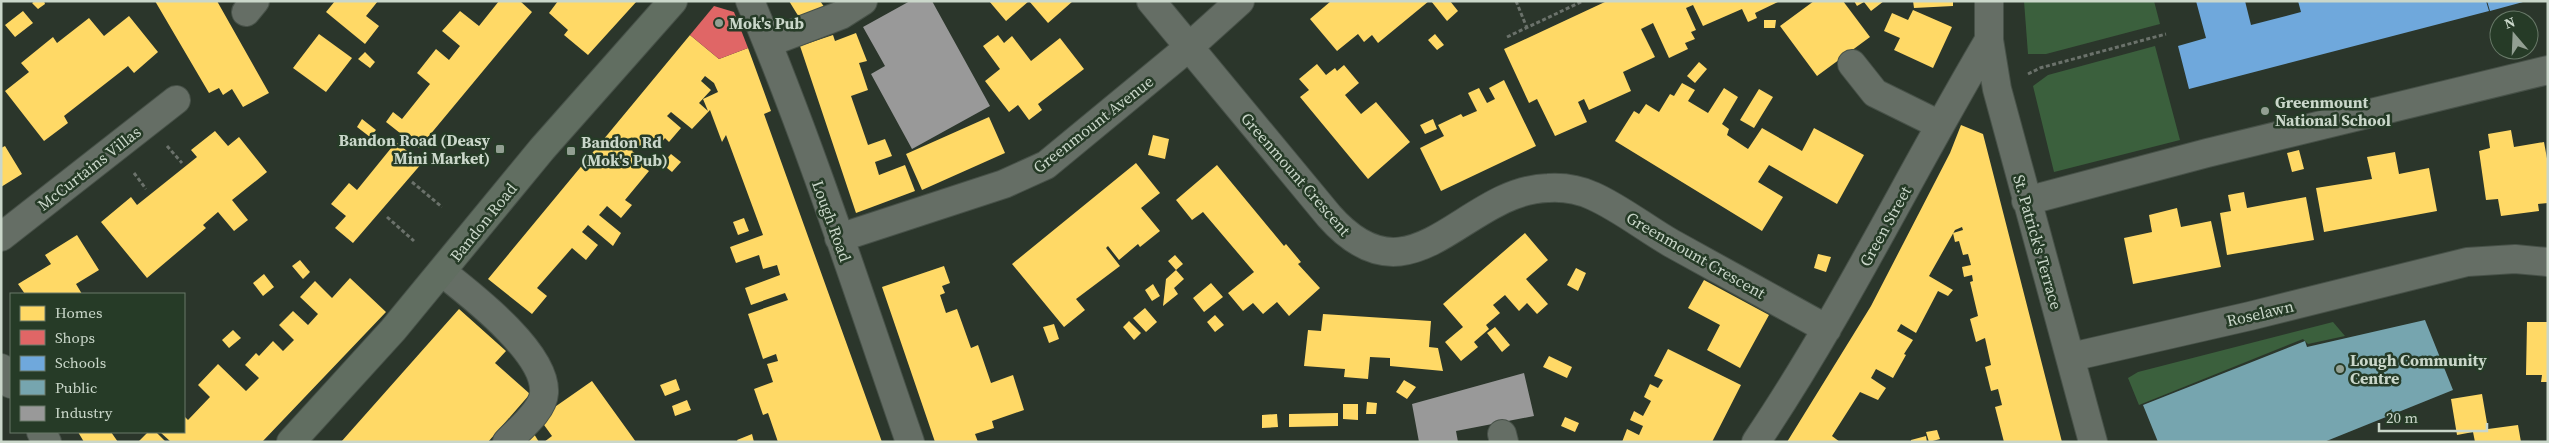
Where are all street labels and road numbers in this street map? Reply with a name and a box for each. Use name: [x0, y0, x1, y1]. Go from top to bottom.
street label: Greenmount Avenue: [1028, 70, 1158, 178]
street label: Greenmount Crescent: [1236, 108, 1356, 241]
street label: McCurtains Villas: [33, 121, 145, 215]
street label: St. Patrick's Terrace: [2008, 172, 2068, 312]
street label: Lough Road: [807, 177, 857, 265]
street label: Bandon Road: [444, 178, 522, 266]
street label: Green Street: [1854, 181, 1916, 270]
street label: Greenmount Crescent: [1622, 206, 1770, 304]
street label: Roselawn: [2224, 295, 2296, 331]

